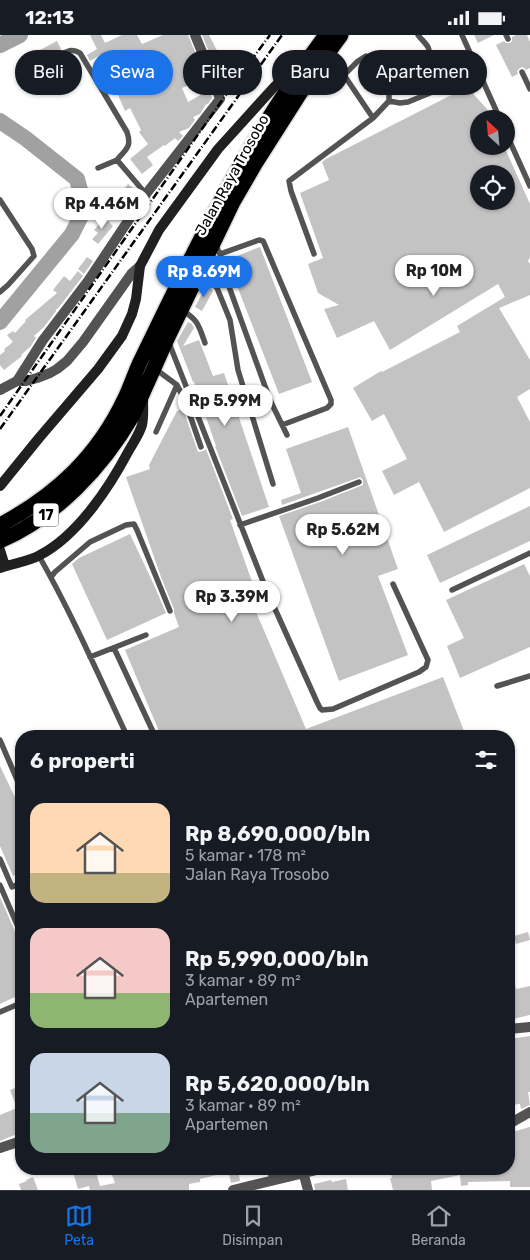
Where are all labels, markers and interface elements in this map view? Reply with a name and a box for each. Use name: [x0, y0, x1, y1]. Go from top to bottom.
text: 12:13: [25, 6, 74, 29]
chip: Beli: [15, 50, 82, 95]
chip: Sewa: [92, 50, 173, 95]
chip: Filter: [183, 50, 262, 95]
chip: Baru: [272, 50, 348, 95]
chip: Apartemen: [358, 50, 487, 95]
north arrow: [470, 110, 515, 155]
map controls: [470, 110, 515, 210]
street label: Jalan Raya Trosobo: [191, 111, 273, 239]
button: locate: [470, 165, 515, 210]
pin: Rp 4.46M: [50, 187, 154, 230]
text: Rp 4.46M: [65, 194, 139, 213]
pin: Rp 8.69M: [152, 255, 256, 298]
pin: Rp 10M: [393, 255, 475, 297]
text: Rp 10M: [406, 261, 462, 280]
text: Rp 8.69M: [167, 262, 241, 281]
pin: Rp 5.99M: [173, 385, 277, 427]
text: Rp 5.99M: [189, 391, 261, 410]
road number: 17: [34, 503, 58, 527]
pin: Rp 5.62M: [291, 513, 395, 556]
text: Rp 5.62M: [306, 520, 380, 539]
pin: Rp 3.39M: [180, 581, 284, 623]
text: Rp 3.39M: [195, 587, 269, 606]
icon: filters: [472, 746, 500, 774]
text: 6 properti: [30, 748, 135, 773]
text: Rp 8,690,000/bln: [185, 821, 370, 846]
icon: home: [70, 823, 130, 883]
text: 5 kamar · 178 m²: [185, 846, 306, 865]
text: Jalan Raya Trosobo: [185, 865, 329, 884]
text: Rp 5,990,000/bln: [185, 946, 369, 971]
icon: home: [70, 948, 130, 1008]
text: 3 kamar · 89 m²: [185, 971, 301, 990]
text: Apartemen: [185, 990, 268, 1009]
text: Rp 5,620,000/bln: [185, 1071, 370, 1096]
icon: home: [70, 1073, 130, 1133]
text: 3 kamar · 89 m²: [185, 1096, 301, 1115]
text: Apartemen: [185, 1115, 268, 1134]
tab: Peta: [64, 1202, 94, 1249]
tab: Disimpan: [222, 1202, 283, 1249]
tab: Beranda: [411, 1202, 466, 1249]

